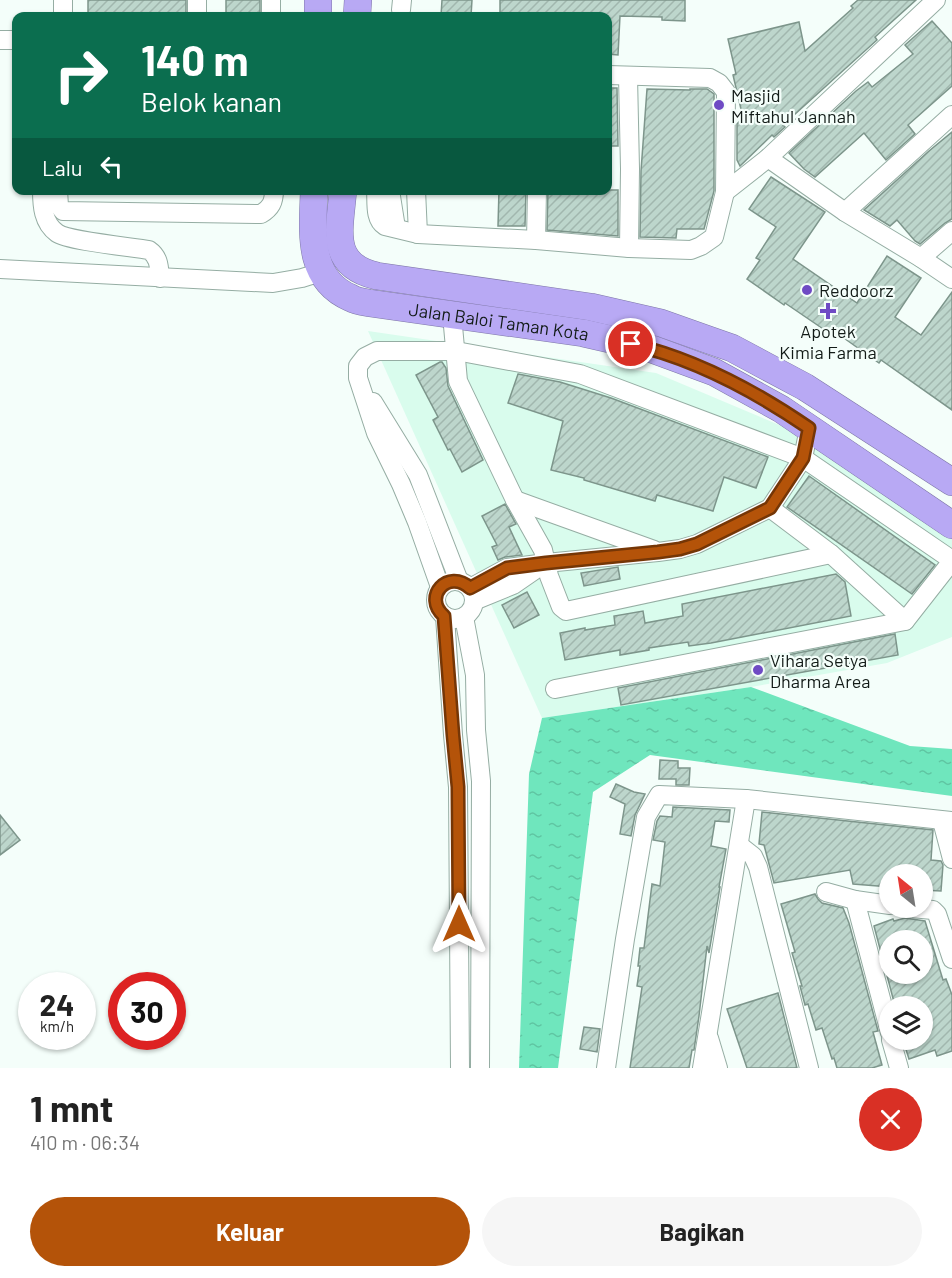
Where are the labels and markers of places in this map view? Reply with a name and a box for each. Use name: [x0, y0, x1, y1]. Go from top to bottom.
place label: Masjid Miftahul Jannah: [731, 84, 856, 127]
marker: Masjid Miftahul Jannah: [712, 98, 726, 112]
place label: Reddoorz: [819, 279, 893, 301]
marker: Reddoorz: [800, 283, 814, 297]
marker: Apotek Kimia Farma: [821, 304, 835, 318]
pin: [605, 318, 656, 369]
place label: Apotek Kimia Farma: [779, 320, 877, 363]
place label: Vihara Setya Dharma Area: [770, 649, 870, 692]
marker: Vihara Setya Dharma Area: [751, 663, 765, 677]

